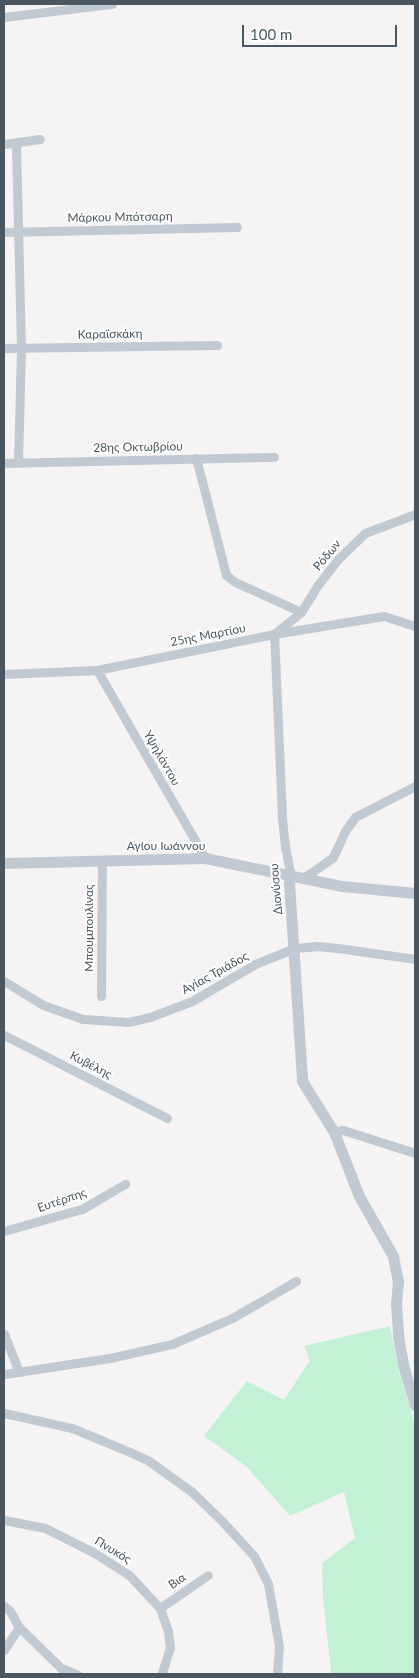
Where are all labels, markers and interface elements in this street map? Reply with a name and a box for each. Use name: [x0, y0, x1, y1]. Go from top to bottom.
scale bar: [244, 15, 399, 47]
text: 100 m: [250, 25, 292, 43]
street label: Μάρκου Μπότσαρη: [67, 209, 173, 225]
street label: Καραϊσκάκη: [77, 326, 143, 342]
street label: 28ης Οκτωβρίου: [93, 439, 183, 455]
street label: Ρόδων: [310, 537, 344, 573]
street label: 25ης Μαρτίου: [169, 621, 247, 649]
street label: Υψηλάντου: [141, 728, 183, 788]
street label: Αγίου Ιωάννου: [127, 839, 205, 853]
street label: Διονύσου: [267, 863, 285, 915]
street label: Μπουμπουλίνας: [82, 884, 96, 972]
street label: Αγίας Τριάδος: [179, 949, 251, 997]
street label: Κυβέλης: [68, 1048, 114, 1082]
street label: Ευτέρπης: [36, 1185, 88, 1215]
street label: Πνυκός: [92, 1534, 134, 1566]
street label: Βια: [166, 1570, 188, 1592]

